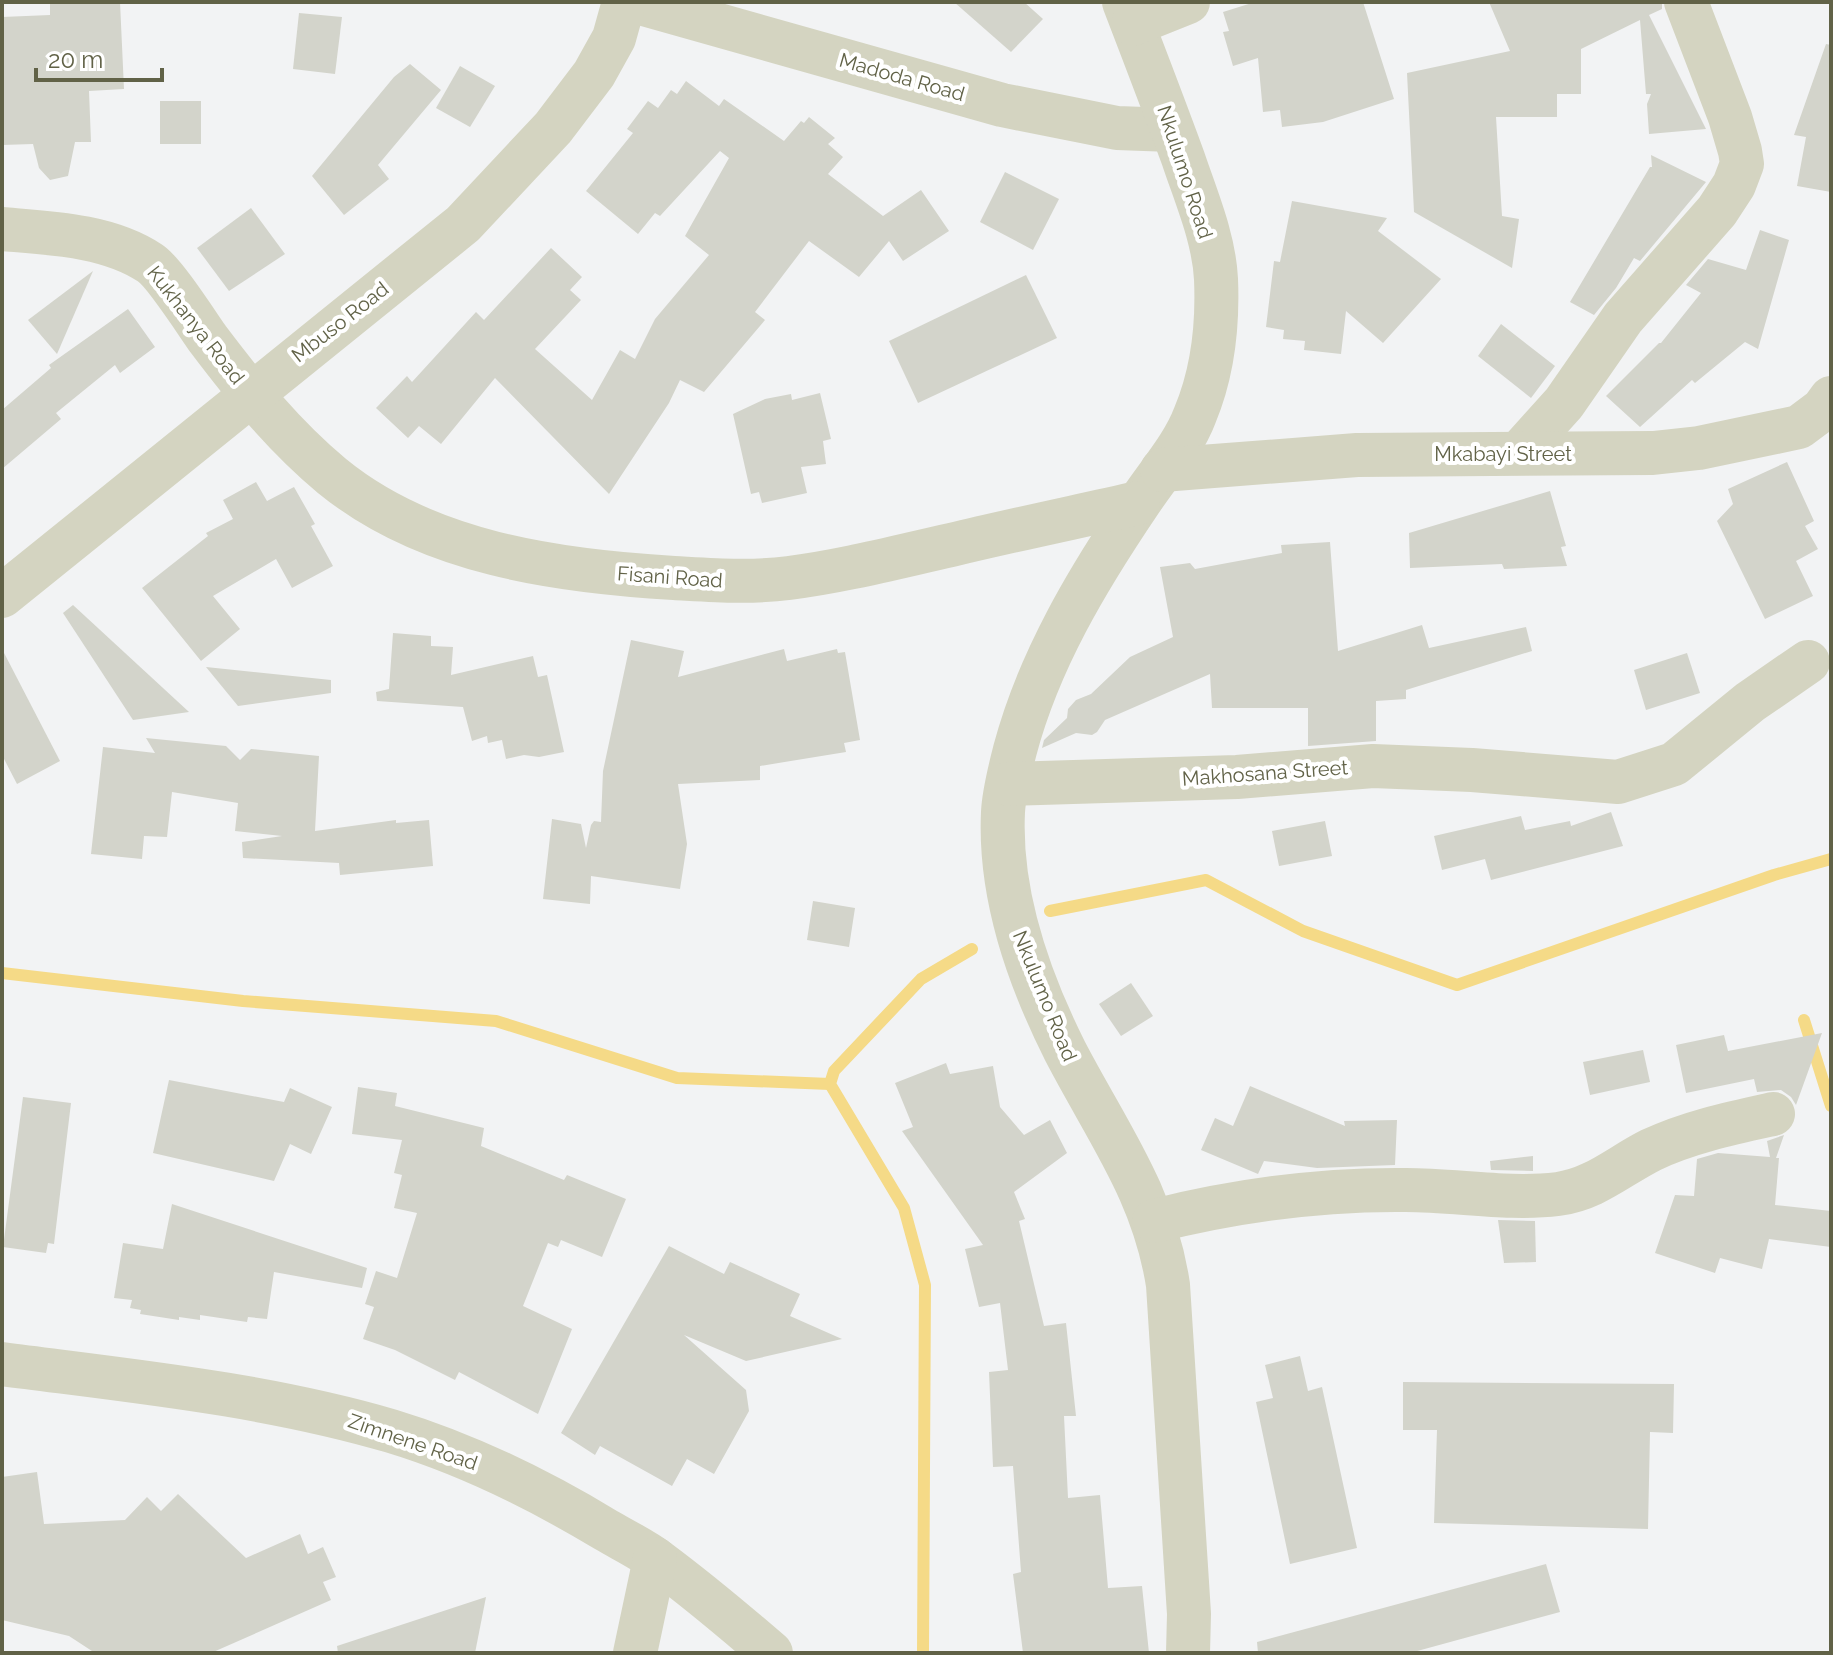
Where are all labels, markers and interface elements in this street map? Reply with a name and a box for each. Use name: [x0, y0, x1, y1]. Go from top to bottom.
scale bar: [36, 32, 162, 82]
text: 20 m: [48, 45, 103, 74]
street label: Madoda Road: [837, 48, 967, 106]
street label: Nkulumo Road: [1152, 102, 1218, 242]
street label: Kukhanya Road: [142, 261, 250, 389]
street label: Mbuso Road: [287, 277, 393, 367]
street label: Mkabayi Street: [1434, 442, 1572, 466]
street label: Fisani Road: [616, 561, 724, 593]
street label: Makhosana Street: [1181, 755, 1349, 791]
street label: Nkulumo Road: [1008, 927, 1082, 1065]
street label: Zimnene Road: [345, 1409, 481, 1475]

